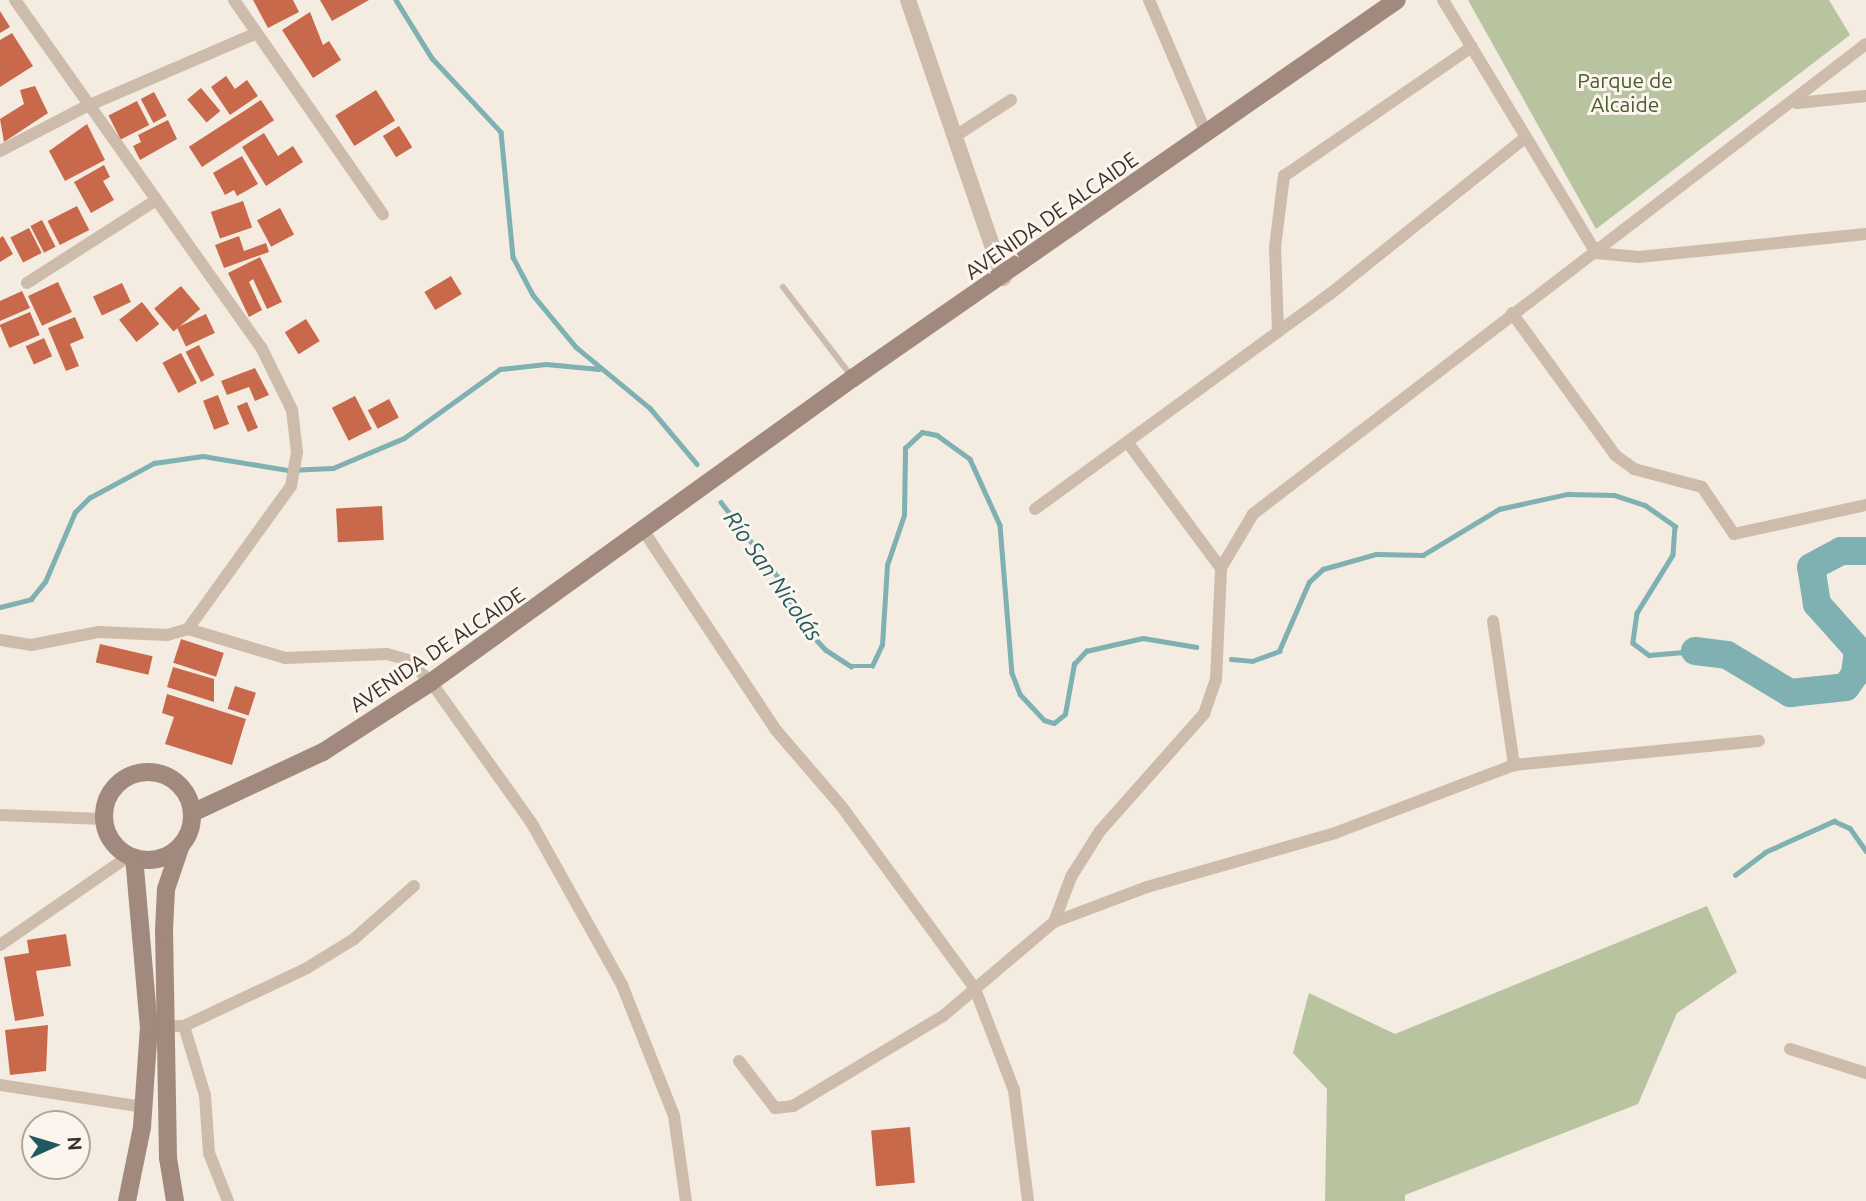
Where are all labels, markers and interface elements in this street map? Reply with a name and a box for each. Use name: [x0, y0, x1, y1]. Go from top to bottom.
park label: Parque de Alcaide: [1577, 67, 1673, 117]
street label: AVENIDA DE ALCAIDE: [960, 146, 1142, 284]
water label: Río San Nicolás: [718, 506, 828, 646]
street label: AVENIDA DE ALCAIDE: [345, 581, 529, 717]
north arrow: [21, 1110, 91, 1180]
text: N: [63, 1136, 86, 1152]

